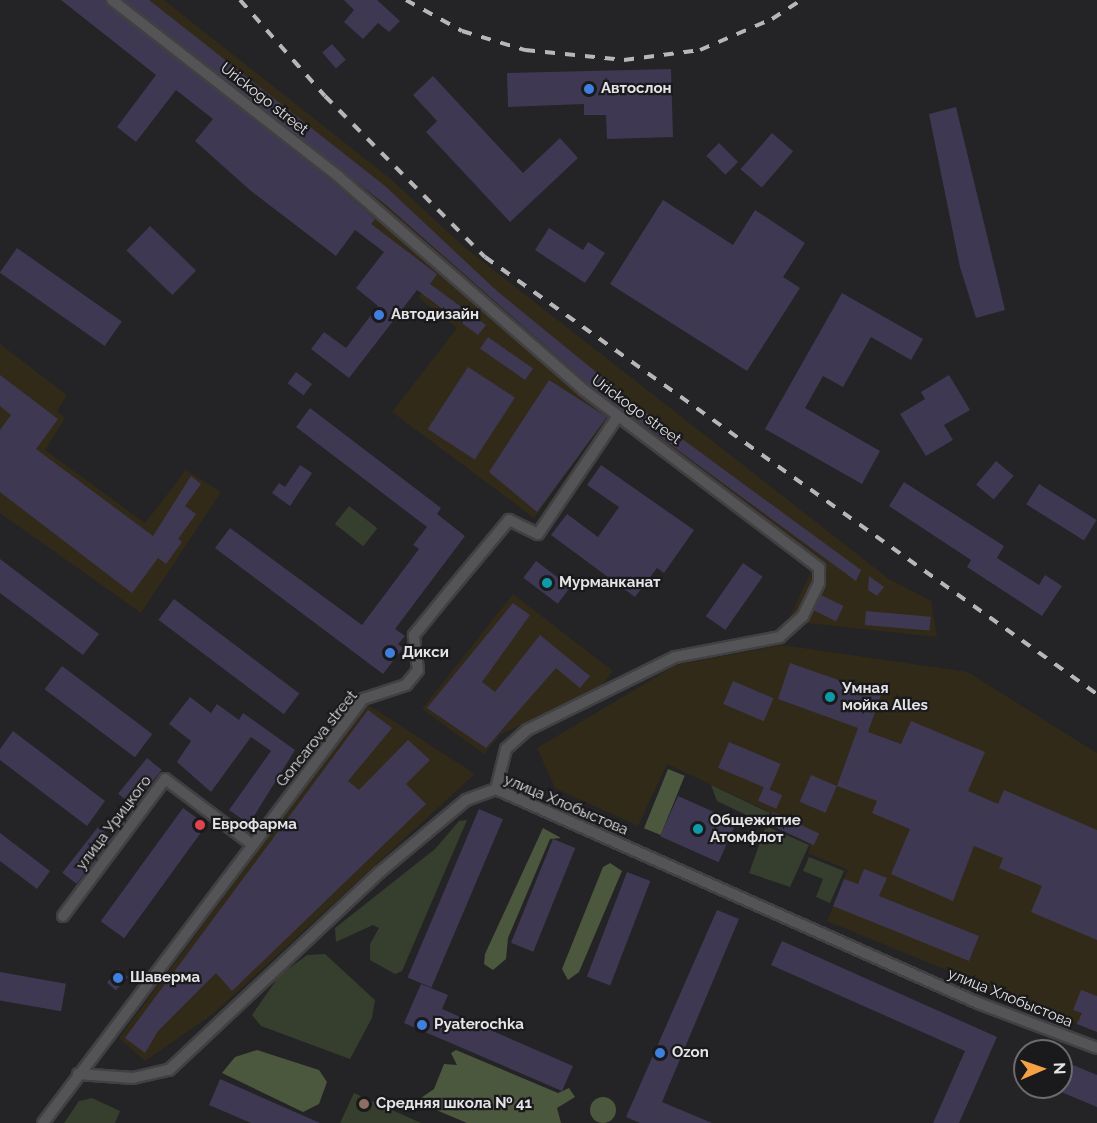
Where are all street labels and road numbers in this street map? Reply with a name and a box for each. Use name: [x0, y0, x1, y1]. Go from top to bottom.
street label: Urickogo street: [217, 59, 311, 139]
street label: Urickogo street: [588, 371, 684, 449]
street label: Goncarova street: [273, 687, 361, 791]
street label: улица Хлобыстова: [501, 771, 631, 839]
street label: улица Урицкого: [73, 772, 155, 874]
street label: улица Хлобыстова: [945, 965, 1075, 1031]

